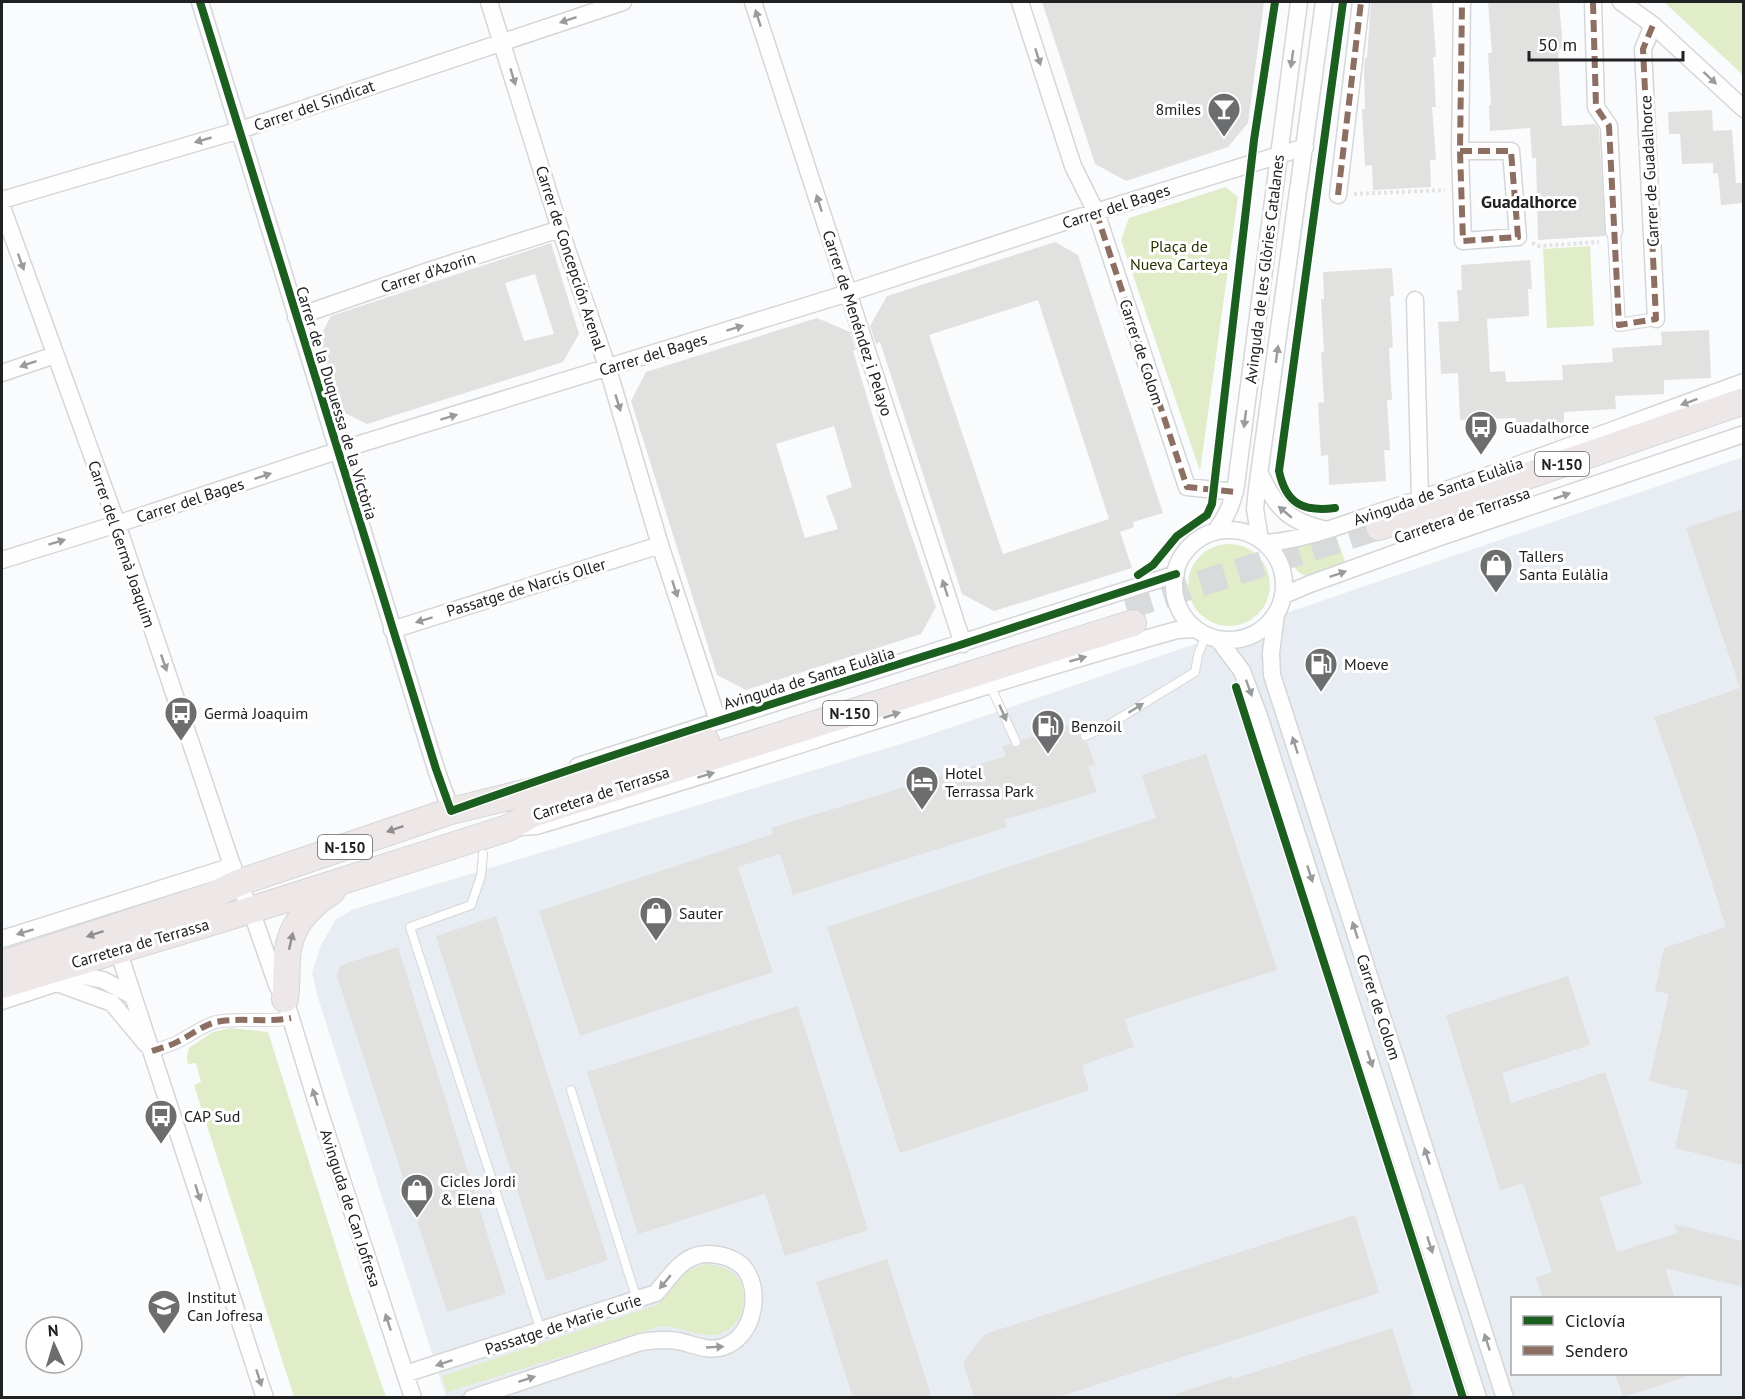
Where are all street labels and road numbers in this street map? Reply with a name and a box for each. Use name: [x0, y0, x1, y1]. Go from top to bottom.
street label: Carrer del Sindicat: [251, 75, 377, 135]
street label: Carrer de Guadalhorce: [1635, 95, 1663, 247]
street label: Avinguda de les Glòries Catalanes: [1240, 153, 1288, 385]
street label: Carrer de Concepción Arenal: [532, 163, 610, 353]
street label: Carrer del Bages: [1060, 179, 1173, 233]
street label: Carrer de Menéndez i Pelayo: [819, 228, 897, 418]
street label: Carrer d'Azorin: [378, 247, 478, 297]
street label: Carrer de la Duquessa de la Victòria: [292, 284, 382, 522]
street label: Carrer de Colom: [1116, 297, 1168, 407]
street label: Carrer del Bages: [597, 328, 710, 380]
road number: N-150: [1535, 452, 1589, 476]
street label: Avinguda de Santa Eulàlia: [1351, 453, 1525, 529]
street label: Carrer del Germà Joaquim: [84, 458, 160, 630]
street label: Carrer del Bages: [134, 473, 247, 527]
street label: Carretera de Terrassa: [1391, 482, 1533, 548]
street label: Passatge de Narcís Oller: [444, 553, 609, 621]
street label: Avinguda de Santa Eulàlia: [721, 642, 897, 714]
road number: N-150: [823, 701, 877, 725]
street label: Carretera de Terrassa: [530, 761, 672, 825]
road number: N-150: [318, 835, 372, 859]
street label: Carretera de Terrassa: [69, 914, 211, 972]
street label: Carrer de Colom: [1353, 952, 1405, 1062]
street label: Avinguda de Can Jofresa: [316, 1127, 386, 1289]
street label: Passatge de Marie Curie: [482, 1289, 644, 1359]

